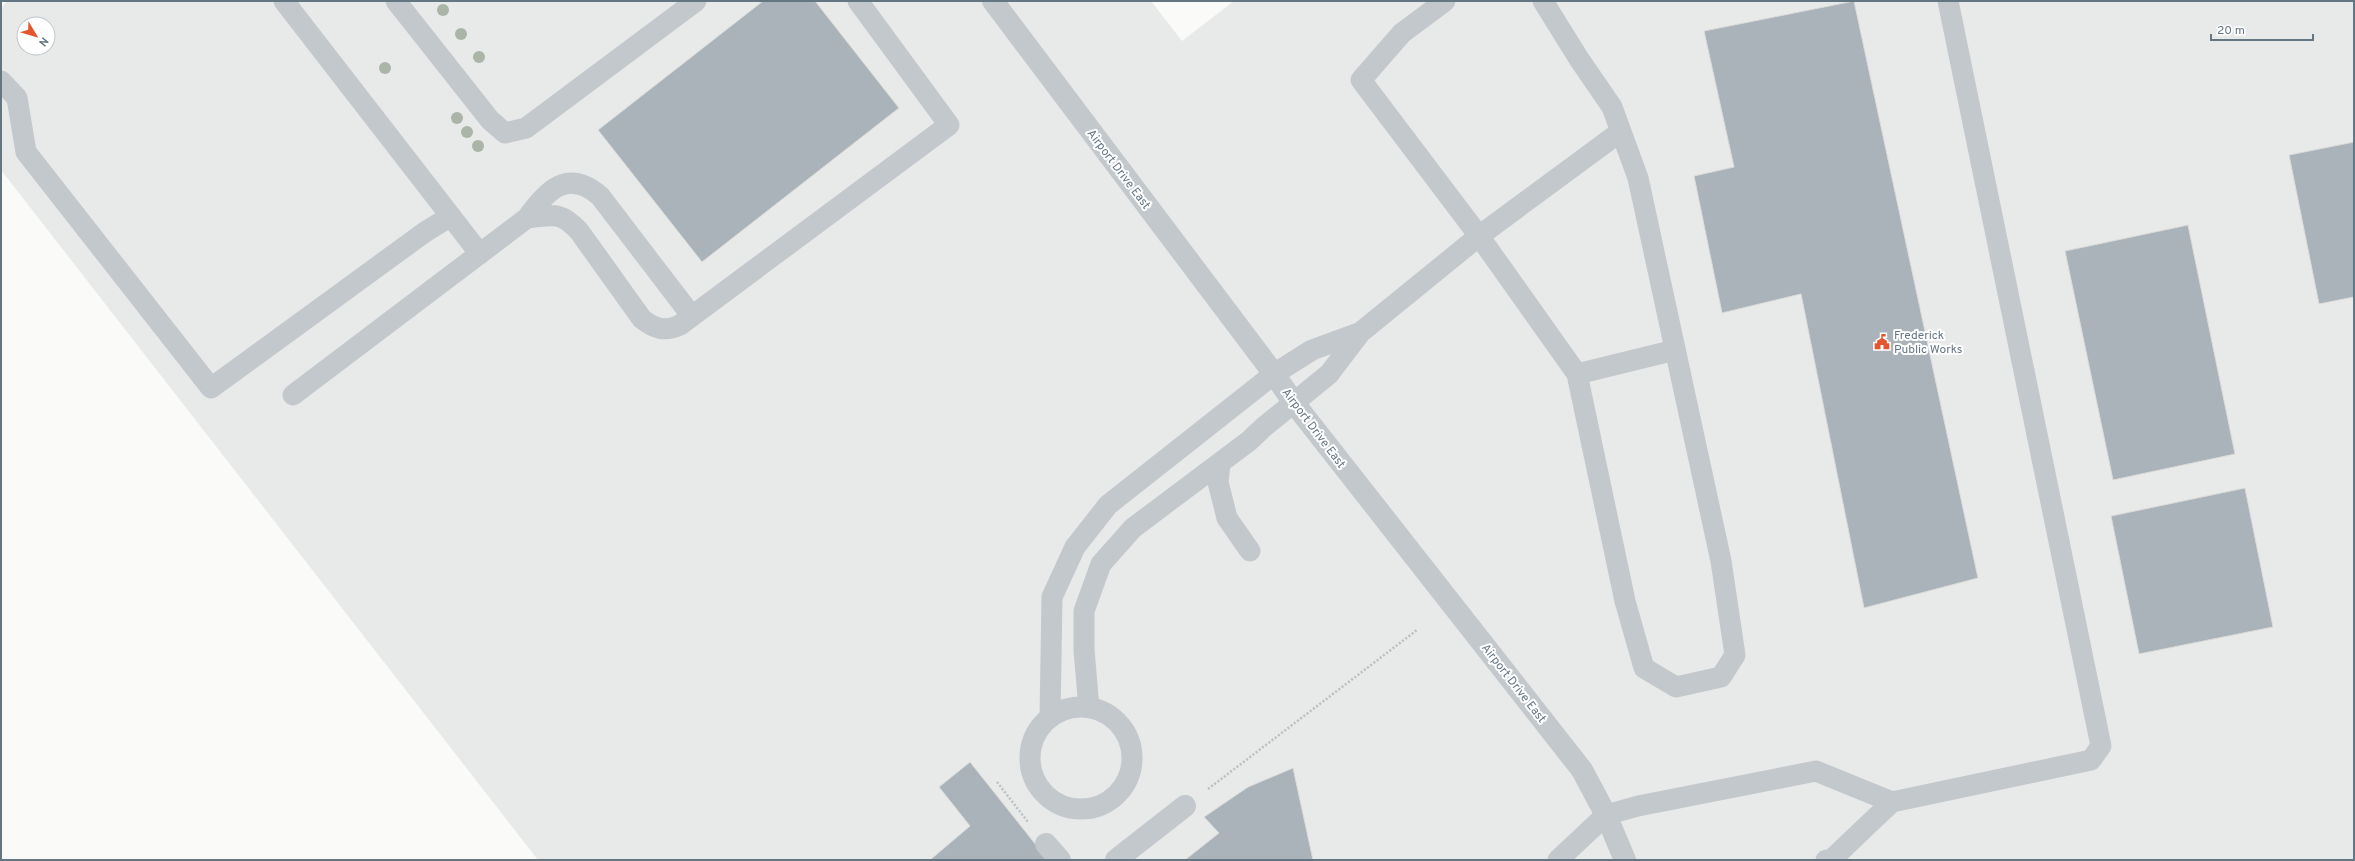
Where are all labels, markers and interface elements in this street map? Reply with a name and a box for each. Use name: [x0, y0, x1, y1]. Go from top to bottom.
north arrow: [16, 16, 56, 56]
scale bar: [2211, 16, 2313, 42]
text: 20 m: [2217, 23, 2245, 39]
text: N: [35, 34, 51, 49]
street label: Airport Drive East: [1083, 126, 1154, 213]
place label: Frederick Public Works: [1894, 328, 1963, 358]
public building icon: Frederick Public Works: [1873, 333, 1891, 351]
street label: Airport Drive East: [1278, 385, 1349, 472]
street label: Airport Drive East: [1477, 641, 1549, 727]

